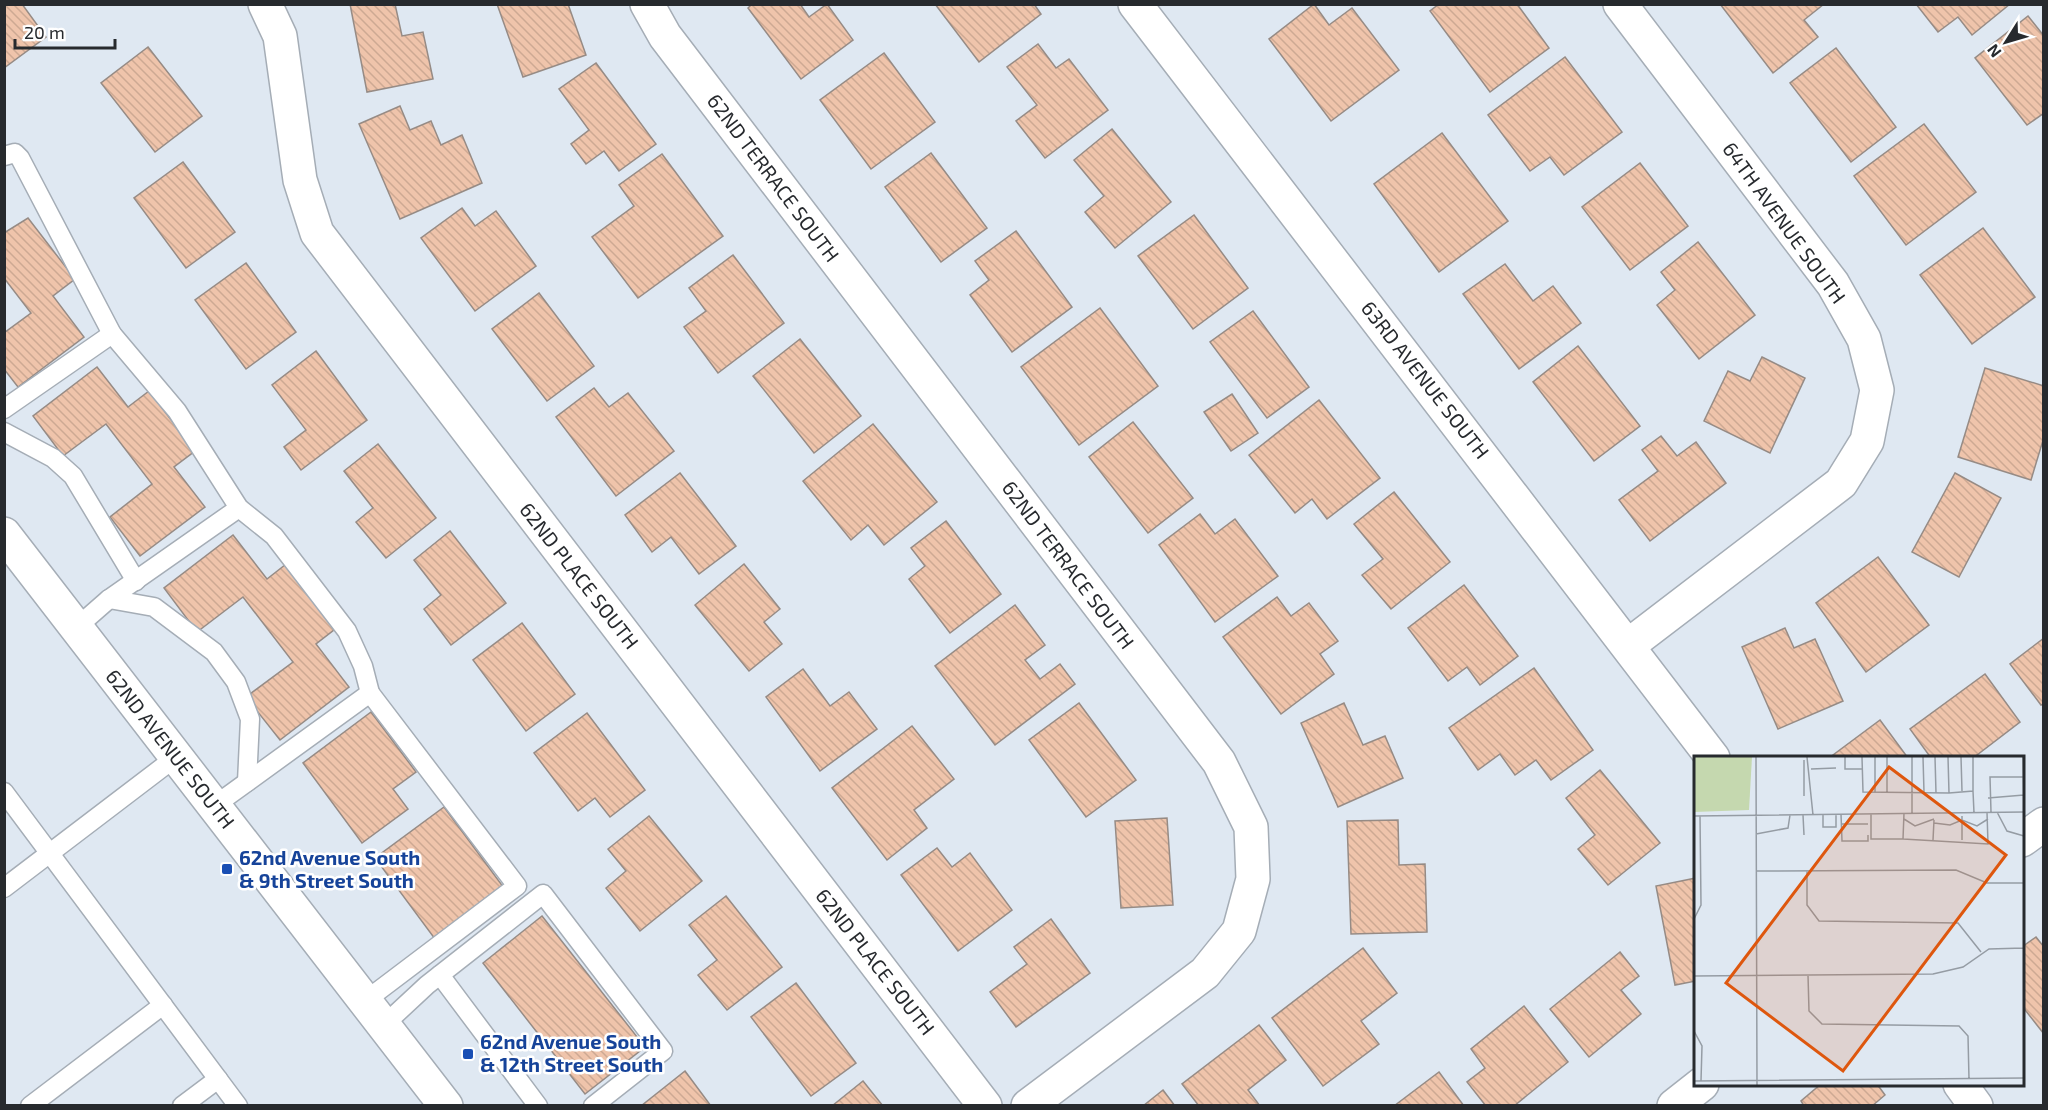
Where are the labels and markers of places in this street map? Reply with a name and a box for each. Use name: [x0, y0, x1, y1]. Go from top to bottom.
place label: 62nd Avenue South & 9th Street South: [239, 845, 420, 892]
marker: 62nd Avenue South & 9th Street South: [220, 862, 234, 876]
place label: 62nd Avenue South & 12th Street South: [480, 1029, 663, 1076]
marker: 62nd Avenue South & 12th Street South: [461, 1047, 475, 1061]

